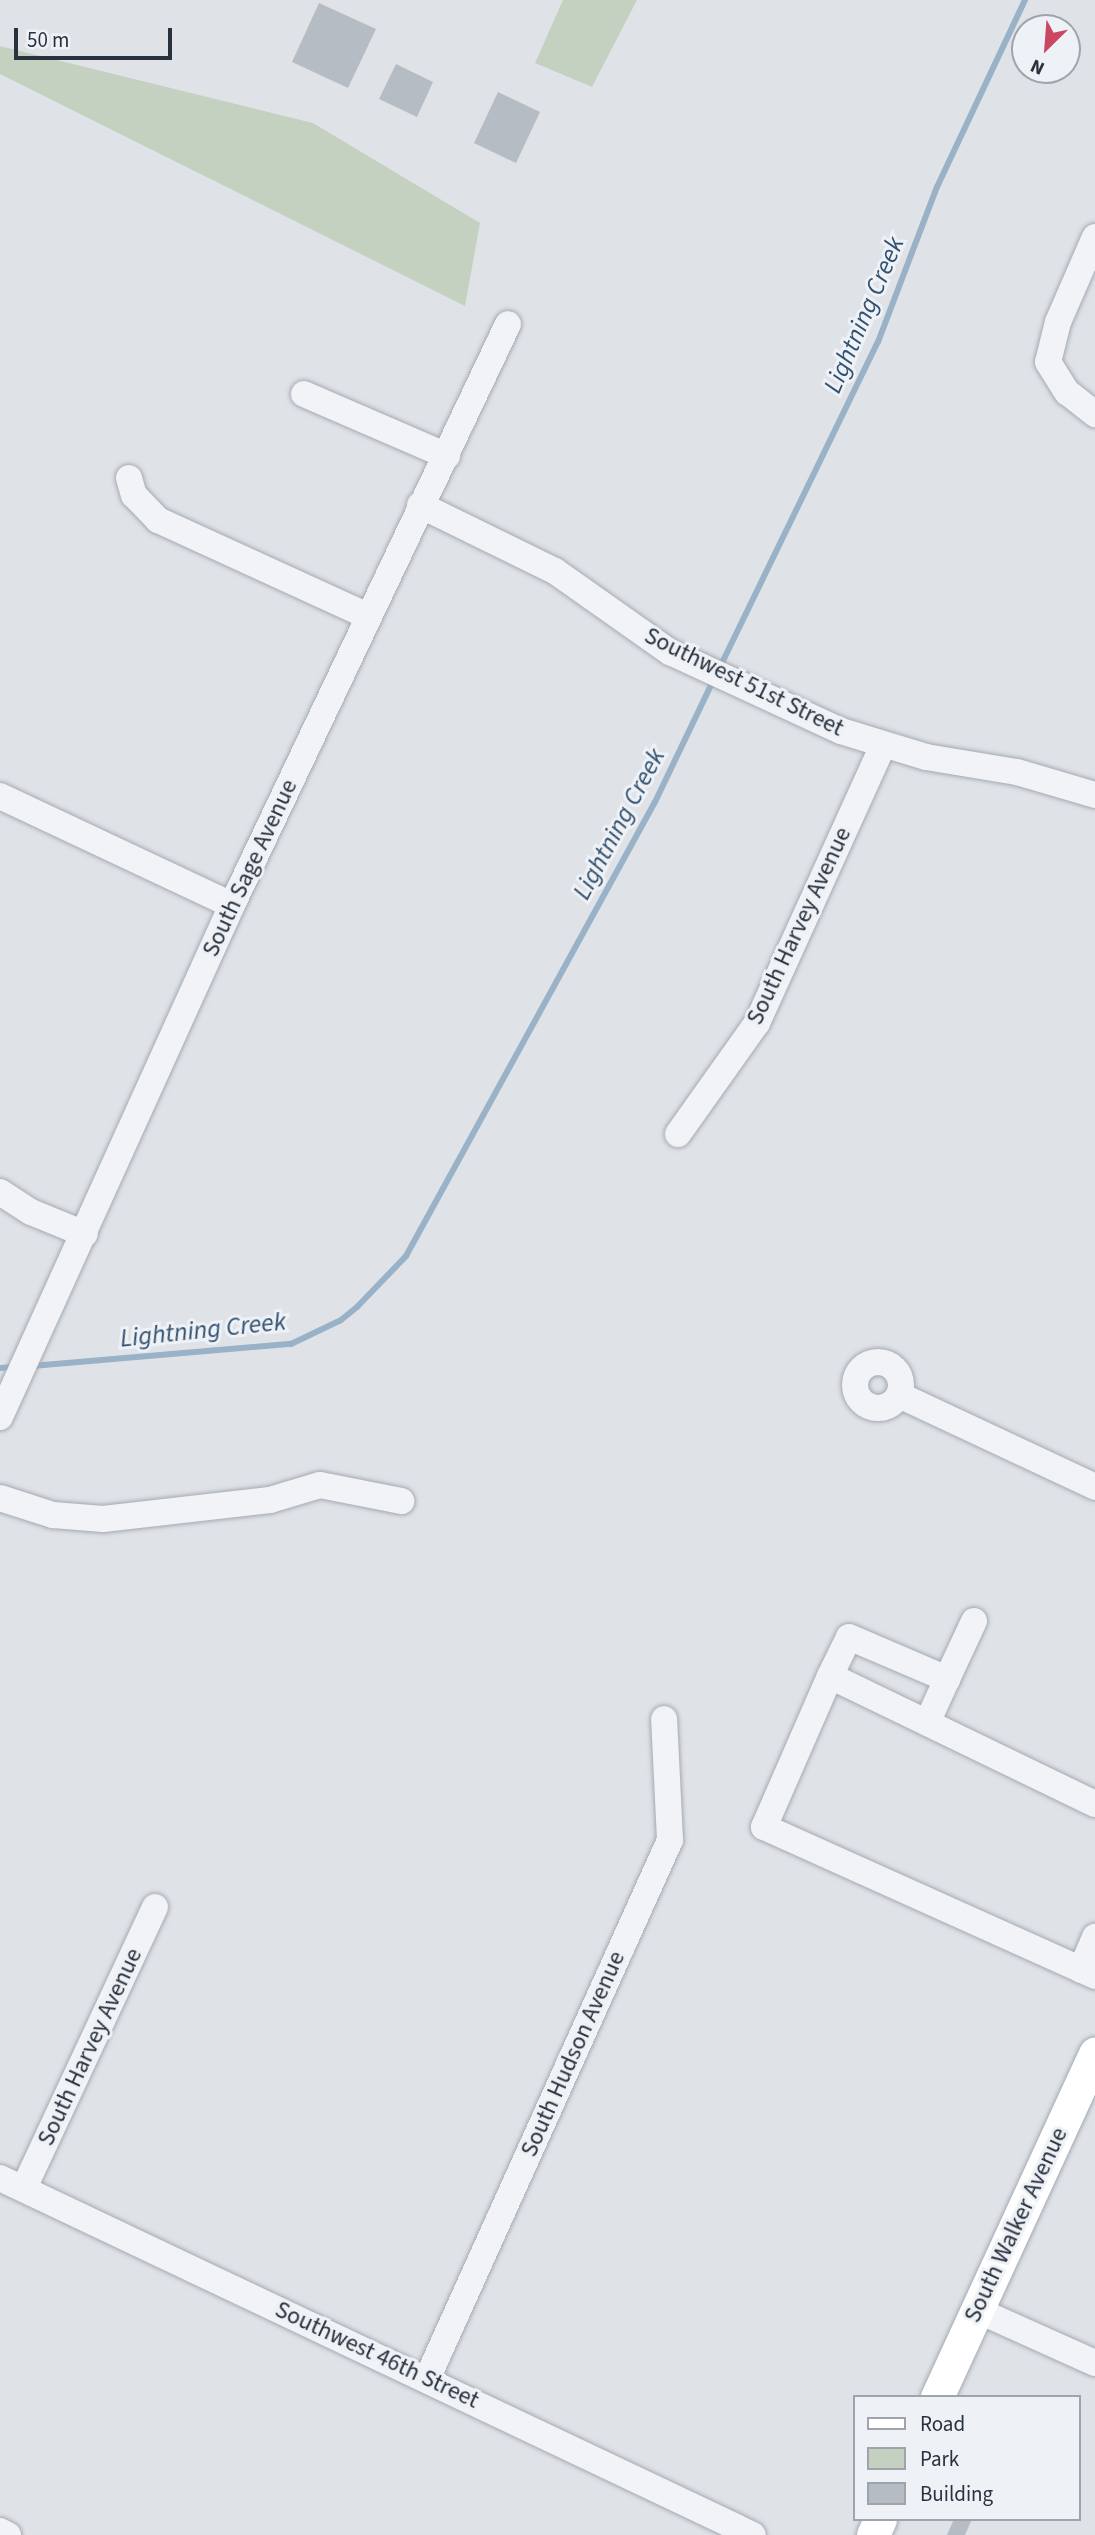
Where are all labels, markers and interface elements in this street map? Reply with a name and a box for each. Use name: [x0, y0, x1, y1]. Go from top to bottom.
scale bar: [18, 14, 175, 58]
north arrow: [1011, 14, 1081, 84]
text: 50 m: [27, 25, 69, 55]
text: N: [1026, 52, 1049, 82]
water label: Lightning Creek: [817, 232, 911, 398]
street label: Southwest 51st Street: [640, 621, 848, 743]
water label: Lightning Creek: [566, 743, 672, 905]
street label: South Sage Avenue: [196, 775, 304, 961]
street label: South Harvey Avenue: [741, 823, 857, 1029]
water label: Lightning Creek: [118, 1306, 288, 1354]
street label: South Harvey Avenue: [32, 1944, 148, 2150]
street label: South Hudson Avenue: [515, 1947, 631, 2161]
street label: South Walker Avenue: [958, 2123, 1074, 2327]
street label: Southwest 46th Street: [271, 2295, 483, 2415]
legend: [853, 2395, 1081, 2521]
text: Road: [920, 2409, 965, 2439]
text: Park: [920, 2444, 959, 2474]
text: Building: [920, 2479, 993, 2509]

